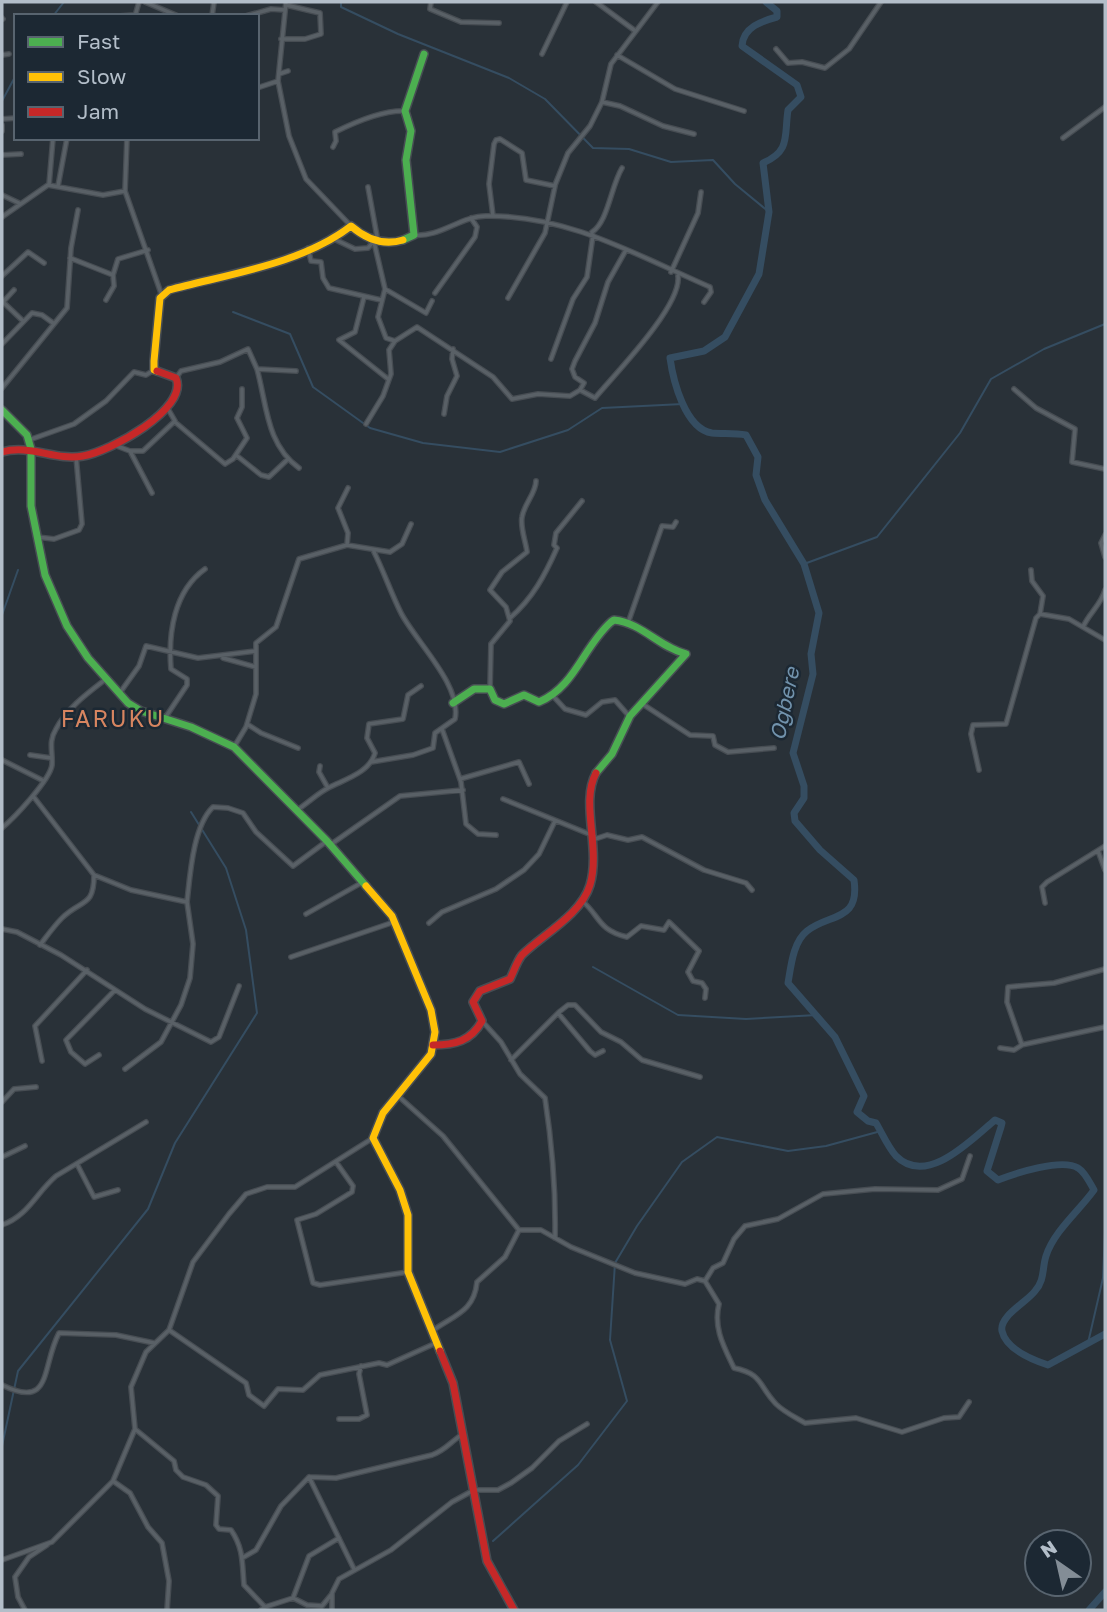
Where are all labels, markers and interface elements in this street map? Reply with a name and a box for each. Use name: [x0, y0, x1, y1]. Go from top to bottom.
legend: [14, 14, 259, 140]
text: Fast: [77, 28, 120, 54]
text: Slow: [77, 63, 126, 89]
text: Jam: [77, 98, 119, 124]
water label: Ogbere: [764, 663, 805, 743]
district label: FARUKU: [61, 704, 165, 732]
north arrow: [1023, 1528, 1093, 1598]
text: N: [1036, 1535, 1061, 1562]

